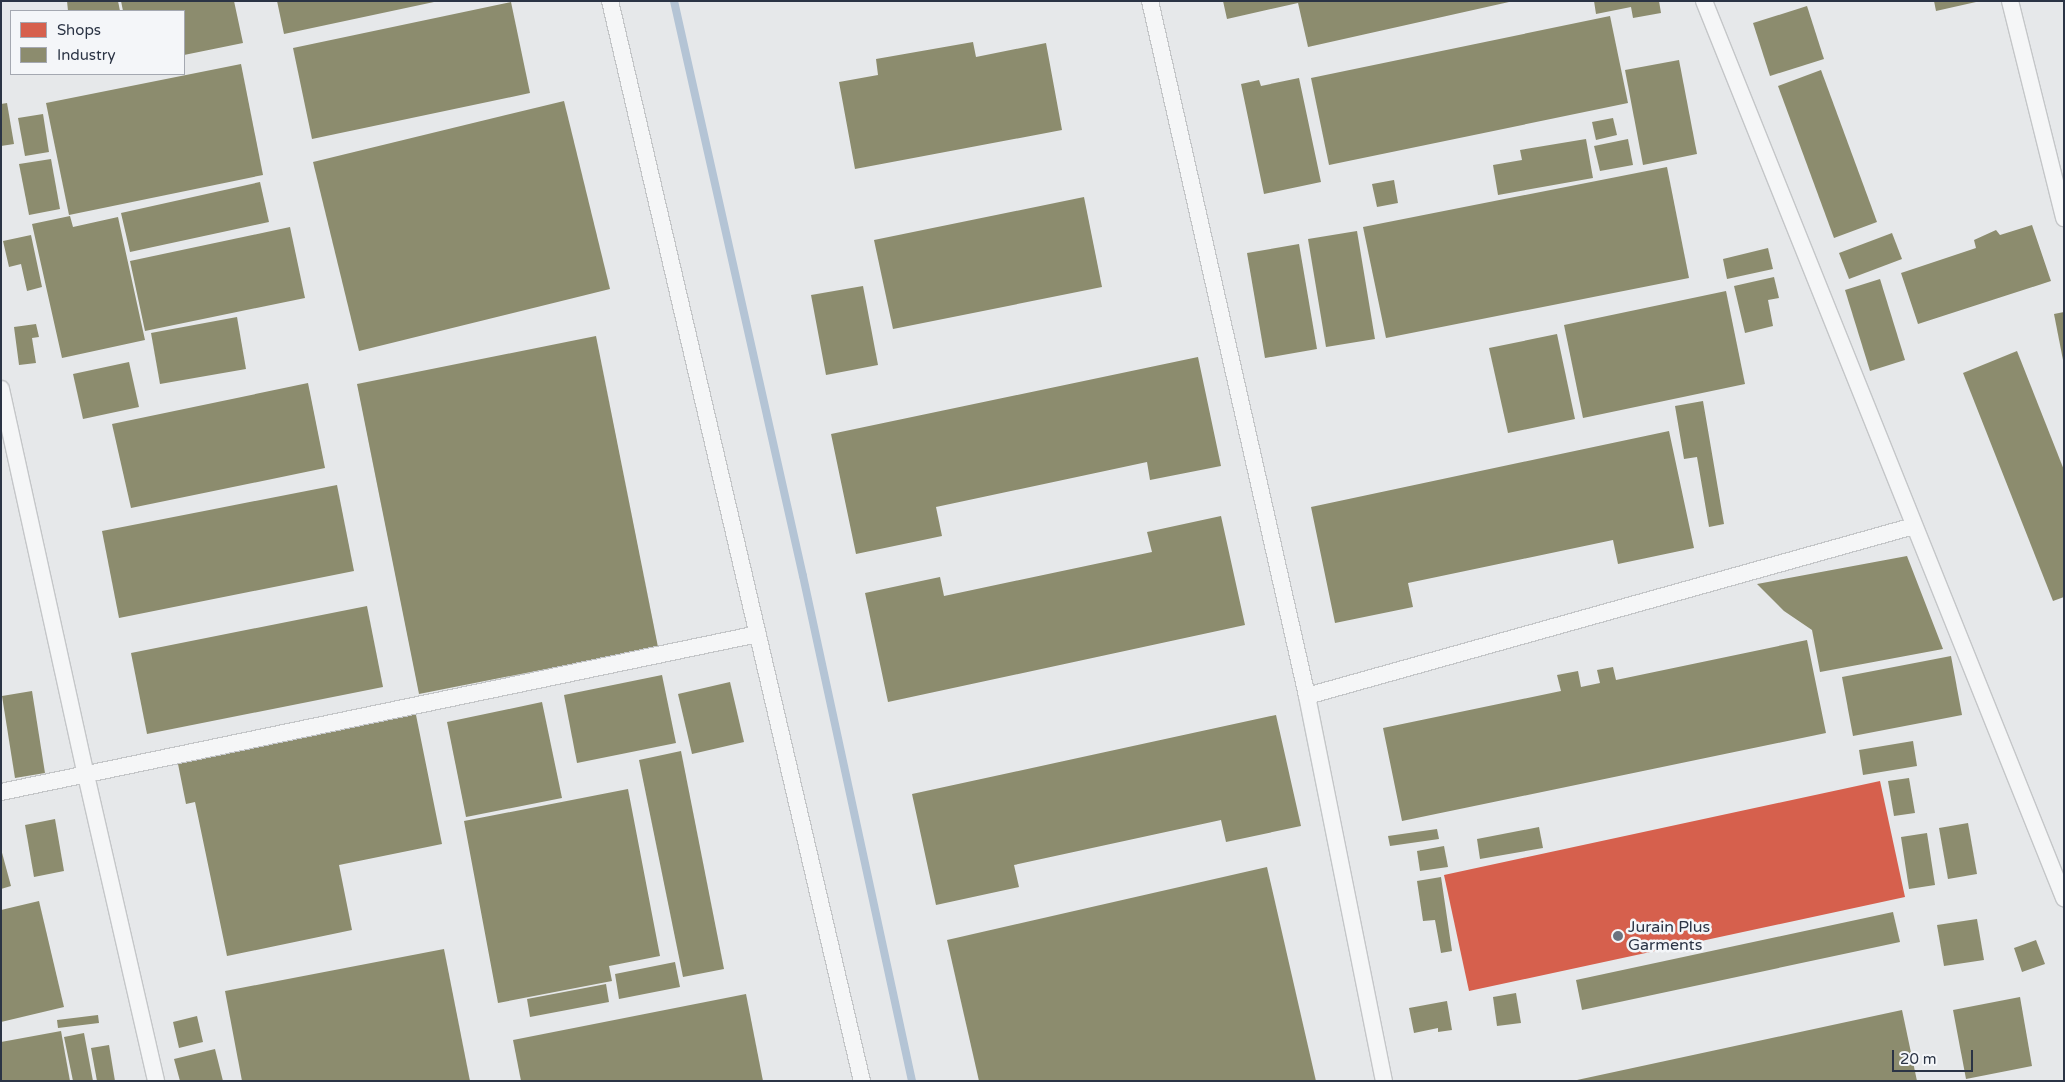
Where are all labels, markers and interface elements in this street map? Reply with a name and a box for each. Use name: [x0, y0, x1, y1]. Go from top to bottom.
legend: [10, 10, 185, 75]
text: Shops: [57, 21, 101, 39]
text: Industry: [57, 46, 116, 64]
place label: Jurain Plus Garments: [1628, 917, 1710, 955]
marker: Jurain Plus Garments: [1612, 930, 1624, 942]
scale bar: [1895, 1040, 1976, 1072]
text: 20 m: [1900, 1050, 1937, 1068]

